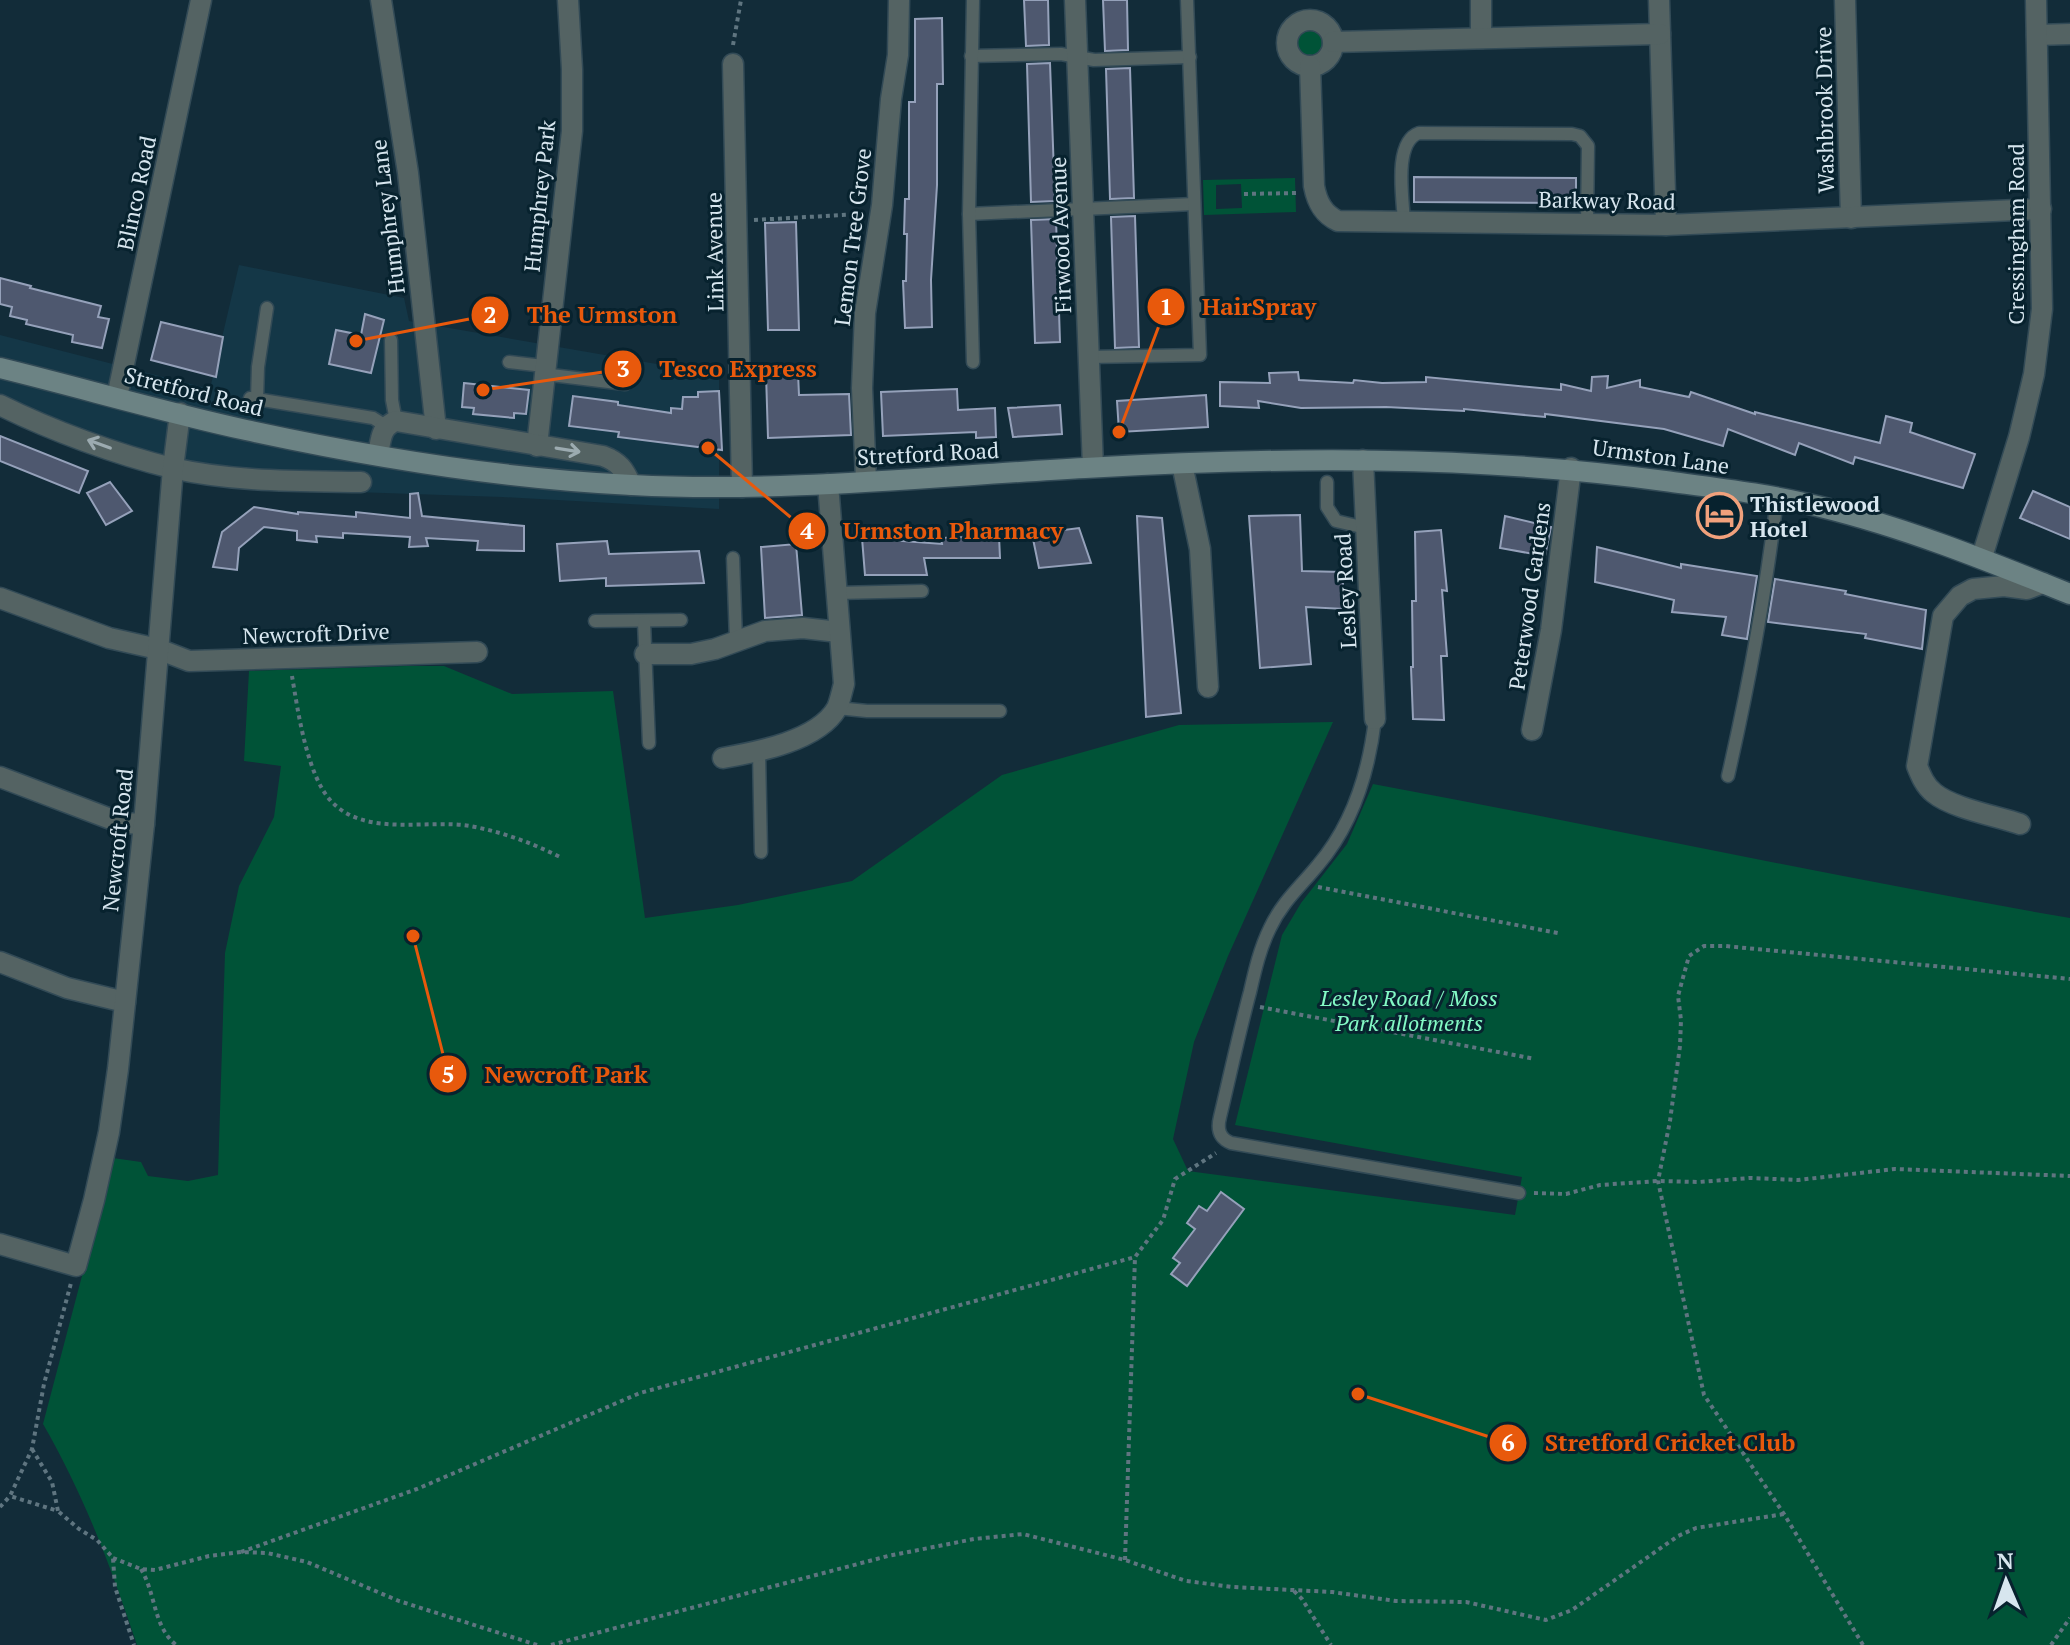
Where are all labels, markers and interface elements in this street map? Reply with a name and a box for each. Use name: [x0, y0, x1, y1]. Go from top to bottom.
street label: Washbrook Drive: [1808, 26, 1840, 194]
street label: Humphrey Park: [517, 118, 561, 273]
street label: Blinco Road: [110, 133, 162, 253]
street label: Humphrey Lane: [363, 138, 411, 296]
street label: Cressingham Road: [2001, 143, 2030, 325]
street label: Lemon Tree Grove: [827, 147, 877, 327]
street label: Firwood Avenue: [1043, 156, 1077, 314]
street label: Barkway Road: [1538, 184, 1676, 216]
street label: Link Avenue: [698, 192, 730, 312]
callout: HairSpray: [1146, 283, 1332, 331]
text: 1: [1159, 290, 1173, 322]
text: HairSpray: [1202, 290, 1318, 322]
callout: The Urmston: [470, 291, 693, 339]
text: 2: [483, 298, 497, 330]
text: The Urmston: [527, 298, 678, 330]
callout: Tesco Express: [603, 345, 833, 393]
text: 3: [616, 352, 630, 384]
text: Tesco Express: [659, 352, 817, 384]
street label: Stretford Road: [122, 360, 266, 422]
street label: Urmston Lane: [1591, 432, 1731, 480]
street label: Stretford Road: [856, 435, 1000, 471]
one-way arrow: [87, 436, 112, 450]
one-way arrow: [555, 443, 580, 458]
place label: Thistlewood Hotel: [1750, 489, 1880, 543]
hotel icon: Thistlewood Hotel: [1695, 492, 1743, 540]
street label: Peterwood Gardens: [1501, 500, 1557, 692]
callout: Urmston Pharmacy: [787, 507, 1079, 555]
text: 4: [800, 514, 814, 546]
text: Urmston Pharmacy: [843, 514, 1065, 546]
street label: Lesley Road: [1327, 533, 1363, 649]
street label: Newcroft Drive: [242, 616, 390, 650]
street label: Newcroft Road: [95, 767, 139, 913]
park label: Lesley Road / Moss Park allotments: [1319, 983, 1498, 1037]
callout: Newcroft Park: [428, 1050, 664, 1098]
text: 5: [441, 1058, 455, 1090]
text: Newcroft Park: [484, 1058, 648, 1090]
callout: Stretford Cricket Club: [1488, 1419, 1811, 1467]
text: 6: [1501, 1426, 1515, 1458]
text: Stretford Cricket Club: [1545, 1426, 1795, 1458]
north arrow: [1966, 1541, 2046, 1621]
text: N: [1996, 1546, 2014, 1575]

